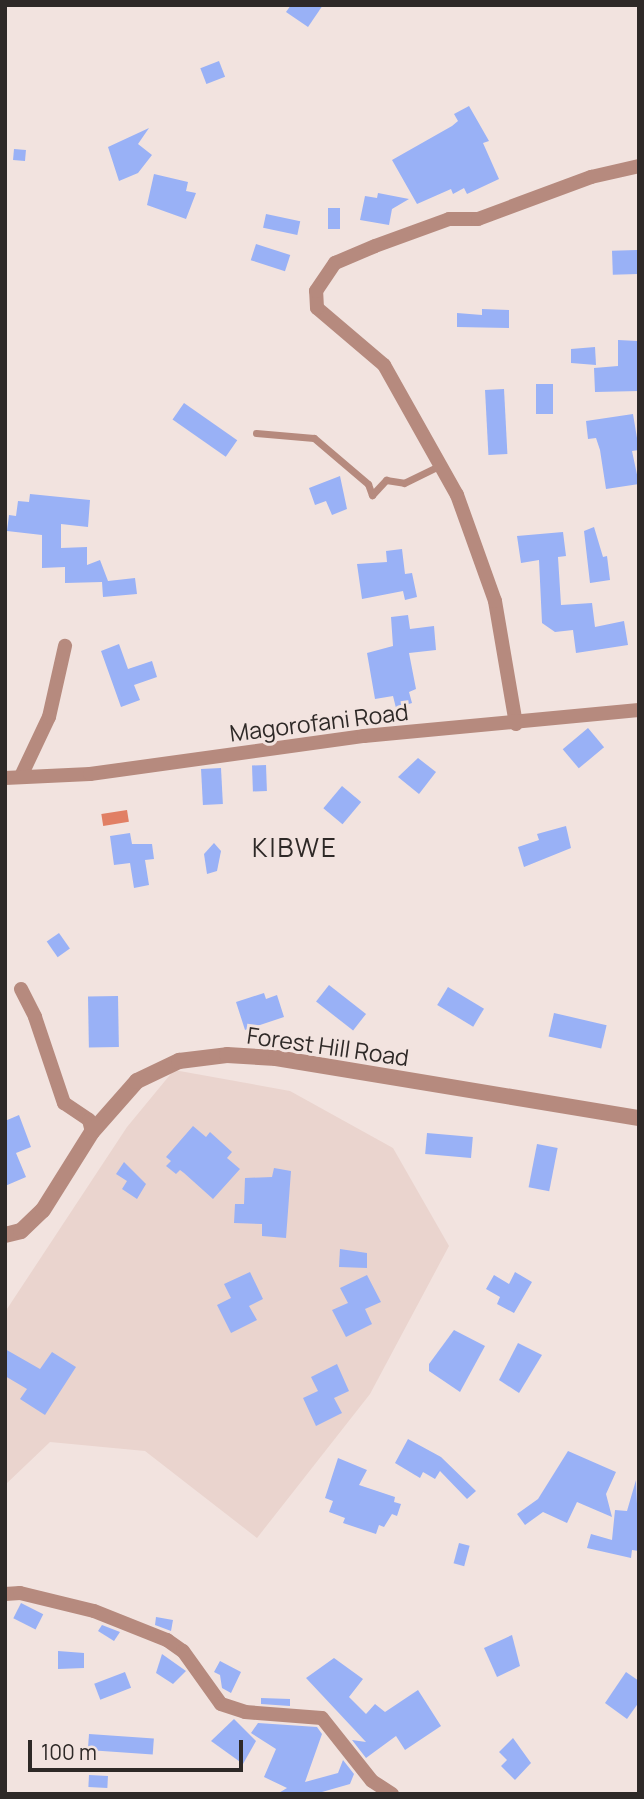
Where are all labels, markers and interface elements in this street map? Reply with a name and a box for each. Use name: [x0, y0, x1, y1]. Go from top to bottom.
street label: Magorofani Road: [228, 697, 410, 747]
district label: KIBWE: [253, 832, 337, 864]
street label: Forest Hill Road: [245, 1021, 411, 1071]
scale bar: [32, 1726, 247, 1770]
text: 100 m: [41, 1738, 97, 1766]

